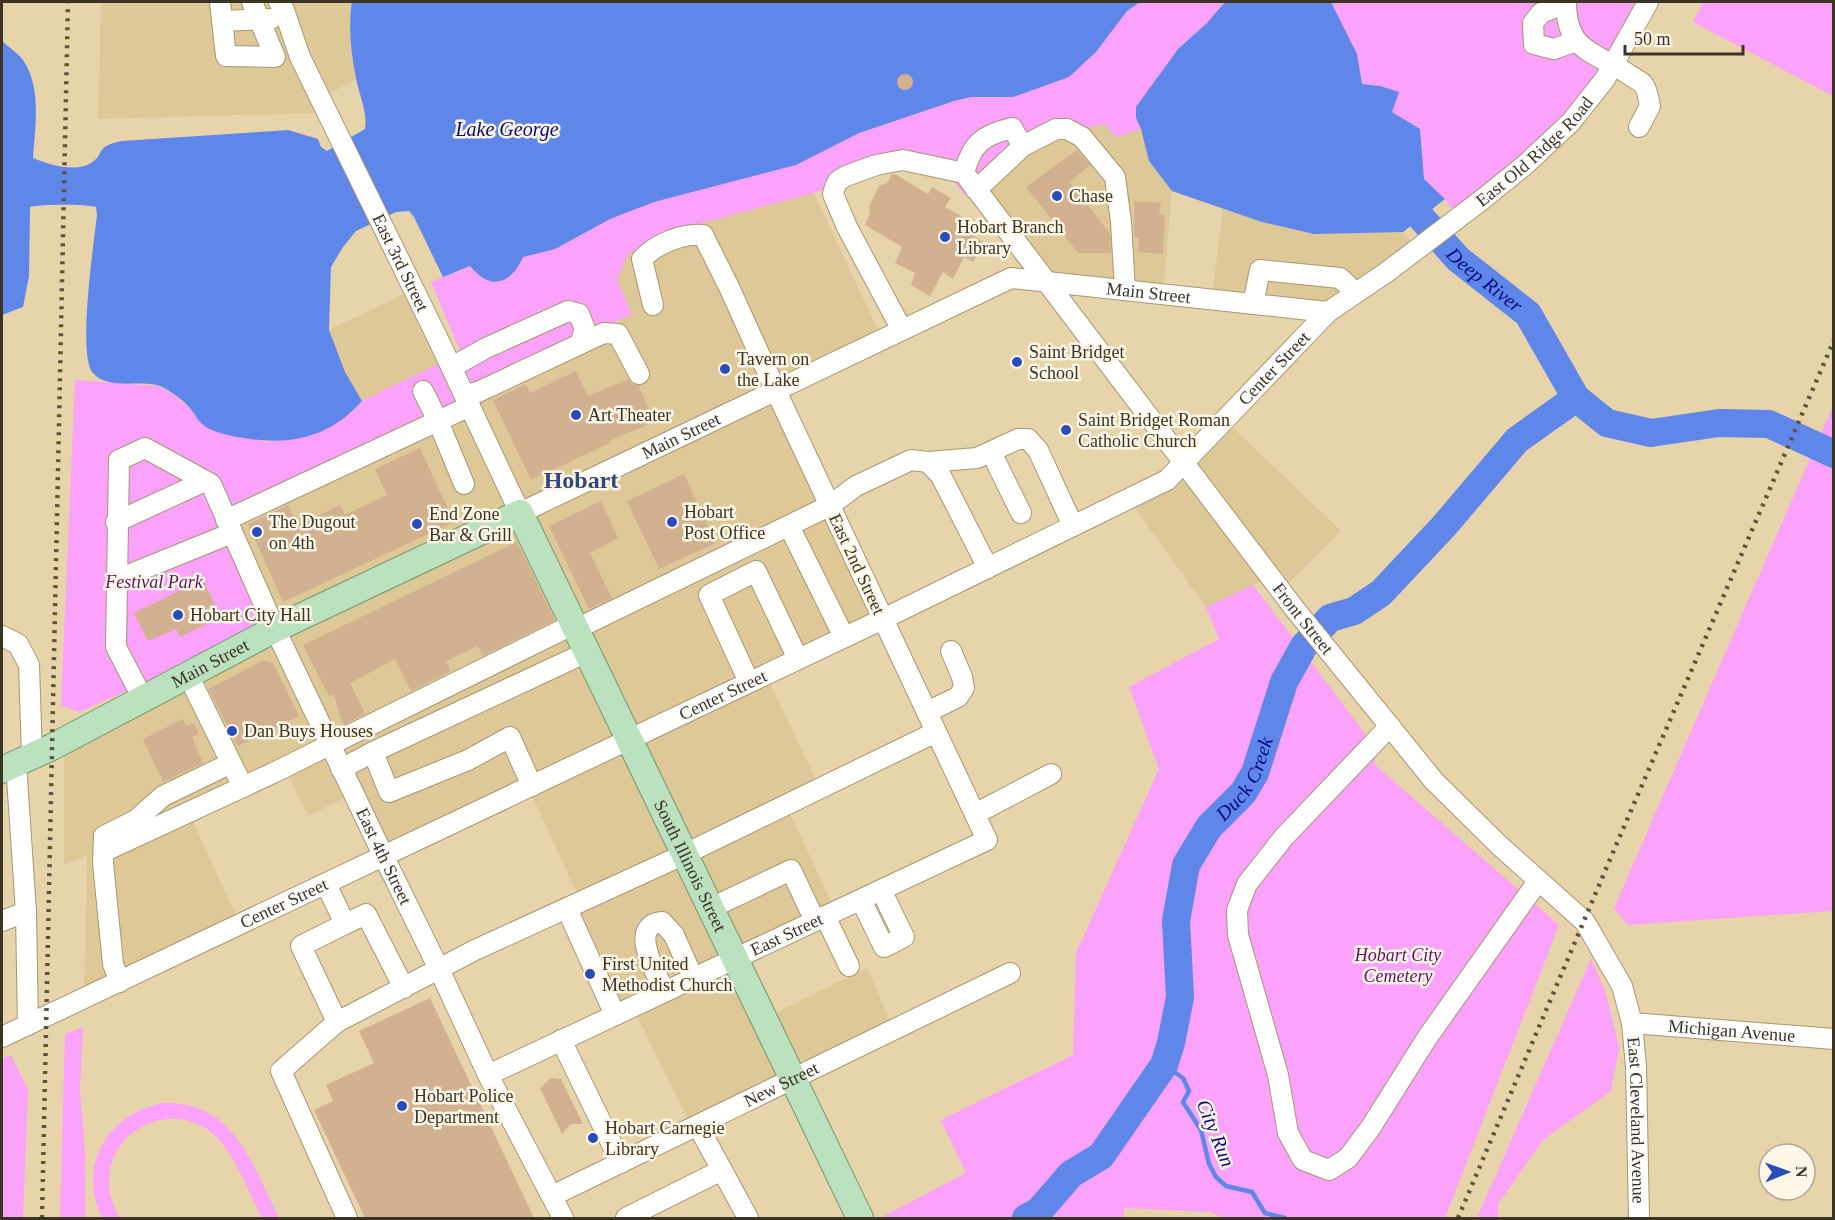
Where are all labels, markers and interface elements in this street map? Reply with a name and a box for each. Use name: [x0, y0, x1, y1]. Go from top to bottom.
scale bar: [1625, 18, 1744, 56]
text: 50 m: [1634, 29, 1671, 49]
street label: East Old Ridge Road: [1472, 93, 1597, 211]
water label: Lake George: [454, 118, 559, 141]
place label: Chase: [1069, 186, 1113, 206]
marker: Chase: [1050, 189, 1064, 203]
street label: East 3rd Street: [368, 211, 433, 315]
place label: Hobart Branch Library: [957, 217, 1063, 258]
marker: Hobart Branch Library: [938, 230, 952, 244]
water label: Deep River: [1441, 242, 1527, 317]
street label: Main Street: [1105, 278, 1192, 307]
street label: Center Street: [1234, 327, 1314, 409]
place label: Saint Bridget School: [1029, 342, 1125, 383]
place label: Tavern on the Lake: [737, 349, 809, 390]
marker: Saint Bridget School: [1010, 355, 1024, 369]
marker: Tavern on the Lake: [718, 362, 732, 376]
place label: Art Theater: [588, 405, 671, 425]
marker: Art Theater: [569, 408, 583, 422]
street label: Main Street: [639, 409, 724, 463]
place label: Saint Bridget Roman Catholic Church: [1078, 410, 1230, 451]
marker: Saint Bridget Roman Catholic Church: [1059, 423, 1073, 437]
district label: Hobart: [544, 467, 618, 493]
place label: Hobart Post Office: [684, 502, 765, 543]
place label: End Zone Bar & Grill: [429, 504, 512, 545]
street label: East 2nd Street: [825, 510, 889, 618]
place label: The Dugout on 4th: [269, 512, 355, 553]
marker: Hobart Post Office: [665, 515, 679, 529]
marker: End Zone Bar & Grill: [410, 517, 424, 531]
marker: The Dugout on 4th: [250, 525, 264, 539]
park label: Festival Park: [104, 572, 204, 592]
street label: Front Street: [1269, 579, 1337, 658]
place label: Hobart City Hall: [190, 605, 311, 625]
marker: Hobart City Hall: [171, 608, 185, 622]
street label: Main Street: [168, 635, 252, 692]
street label: Center Street: [676, 666, 770, 724]
place label: Dan Buys Houses: [244, 721, 373, 741]
marker: Dan Buys Houses: [225, 724, 239, 738]
water label: Duck Creek: [1211, 733, 1277, 825]
street label: South Illinois Street: [650, 796, 730, 935]
street label: East 4th Street: [352, 805, 416, 908]
street label: Center Street: [237, 874, 331, 933]
street label: East Street: [747, 909, 826, 960]
park label: Hobart City Cemetery: [1354, 945, 1441, 986]
place label: First United Methodist Church: [602, 954, 733, 995]
marker: First United Methodist Church: [583, 967, 597, 981]
street label: Michigan Avenue: [1667, 1016, 1796, 1046]
street label: East Cleveland Avenue: [1623, 1036, 1649, 1204]
street label: New Street: [741, 1058, 822, 1111]
place label: Hobart Police Department: [414, 1086, 513, 1127]
water label: City Run: [1192, 1096, 1239, 1170]
marker: Hobart Police Department: [395, 1099, 409, 1113]
place label: Hobart Carnegie Library: [605, 1118, 724, 1159]
marker: Hobart Carnegie Library: [586, 1131, 600, 1145]
north arrow: [1757, 1142, 1817, 1202]
text: N: [1793, 1166, 1810, 1178]

